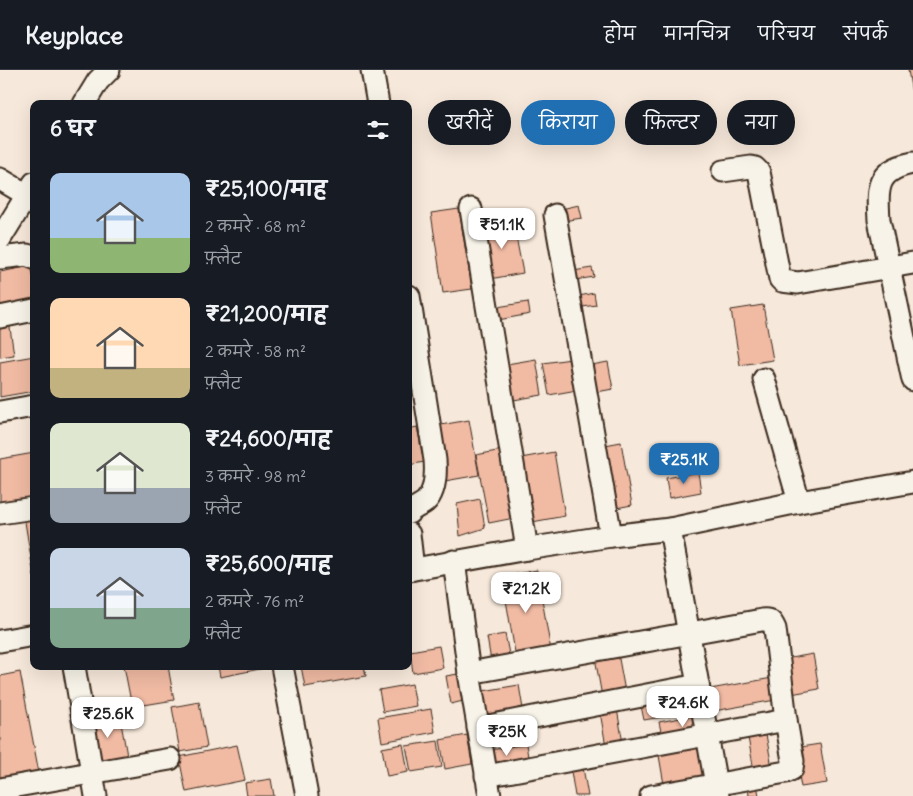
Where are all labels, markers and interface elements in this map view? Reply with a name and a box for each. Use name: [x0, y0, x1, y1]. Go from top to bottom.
text: Keyplace: [25, 20, 123, 50]
text: होम: [604, 22, 636, 45]
text: मानचित्र: [664, 22, 730, 45]
text: परिचय: [758, 22, 815, 45]
text: संपर्क: [843, 22, 888, 45]
chip: खरीदें: [428, 100, 511, 145]
chip: किराया: [521, 100, 615, 145]
chip: फ़िल्टर: [625, 100, 717, 145]
chip: नया: [727, 100, 795, 145]
text: 6 घर: [50, 115, 95, 142]
icon: filters: [364, 116, 392, 144]
text: ₹25,100/माह: [205, 175, 327, 202]
icon: home: [90, 193, 150, 253]
pin: ₹51.1K: [461, 208, 543, 250]
text: ₹51.1K: [479, 214, 525, 234]
text: 2 कमरे · 68 m²: [205, 216, 306, 236]
text: फ़्लैट: [205, 248, 241, 268]
text: ₹21,200/माह: [205, 300, 327, 327]
icon: home: [90, 318, 150, 378]
text: 2 कमरे · 58 m²: [205, 341, 306, 361]
text: फ़्लैट: [205, 373, 241, 393]
text: ₹24,600/माह: [205, 425, 331, 452]
pin: ₹25.1K: [643, 442, 725, 485]
icon: home: [90, 443, 150, 503]
text: ₹25.1K: [660, 449, 708, 469]
text: 3 कमरे · 98 m²: [205, 466, 306, 486]
text: फ़्लैट: [205, 498, 241, 518]
text: ₹25,600/माह: [205, 550, 331, 577]
icon: home: [90, 568, 150, 628]
pin: ₹21.2K: [485, 572, 567, 614]
text: ₹21.2K: [502, 578, 550, 598]
text: 2 कमरे · 76 m²: [205, 591, 304, 611]
text: फ़्लैट: [205, 623, 241, 643]
pin: ₹24.6K: [642, 686, 724, 728]
text: ₹24.6K: [657, 692, 709, 712]
pin: ₹25.6K: [67, 696, 149, 739]
text: ₹25.6K: [82, 703, 134, 723]
pin: ₹25K: [477, 714, 537, 757]
text: ₹25K: [488, 721, 526, 741]

